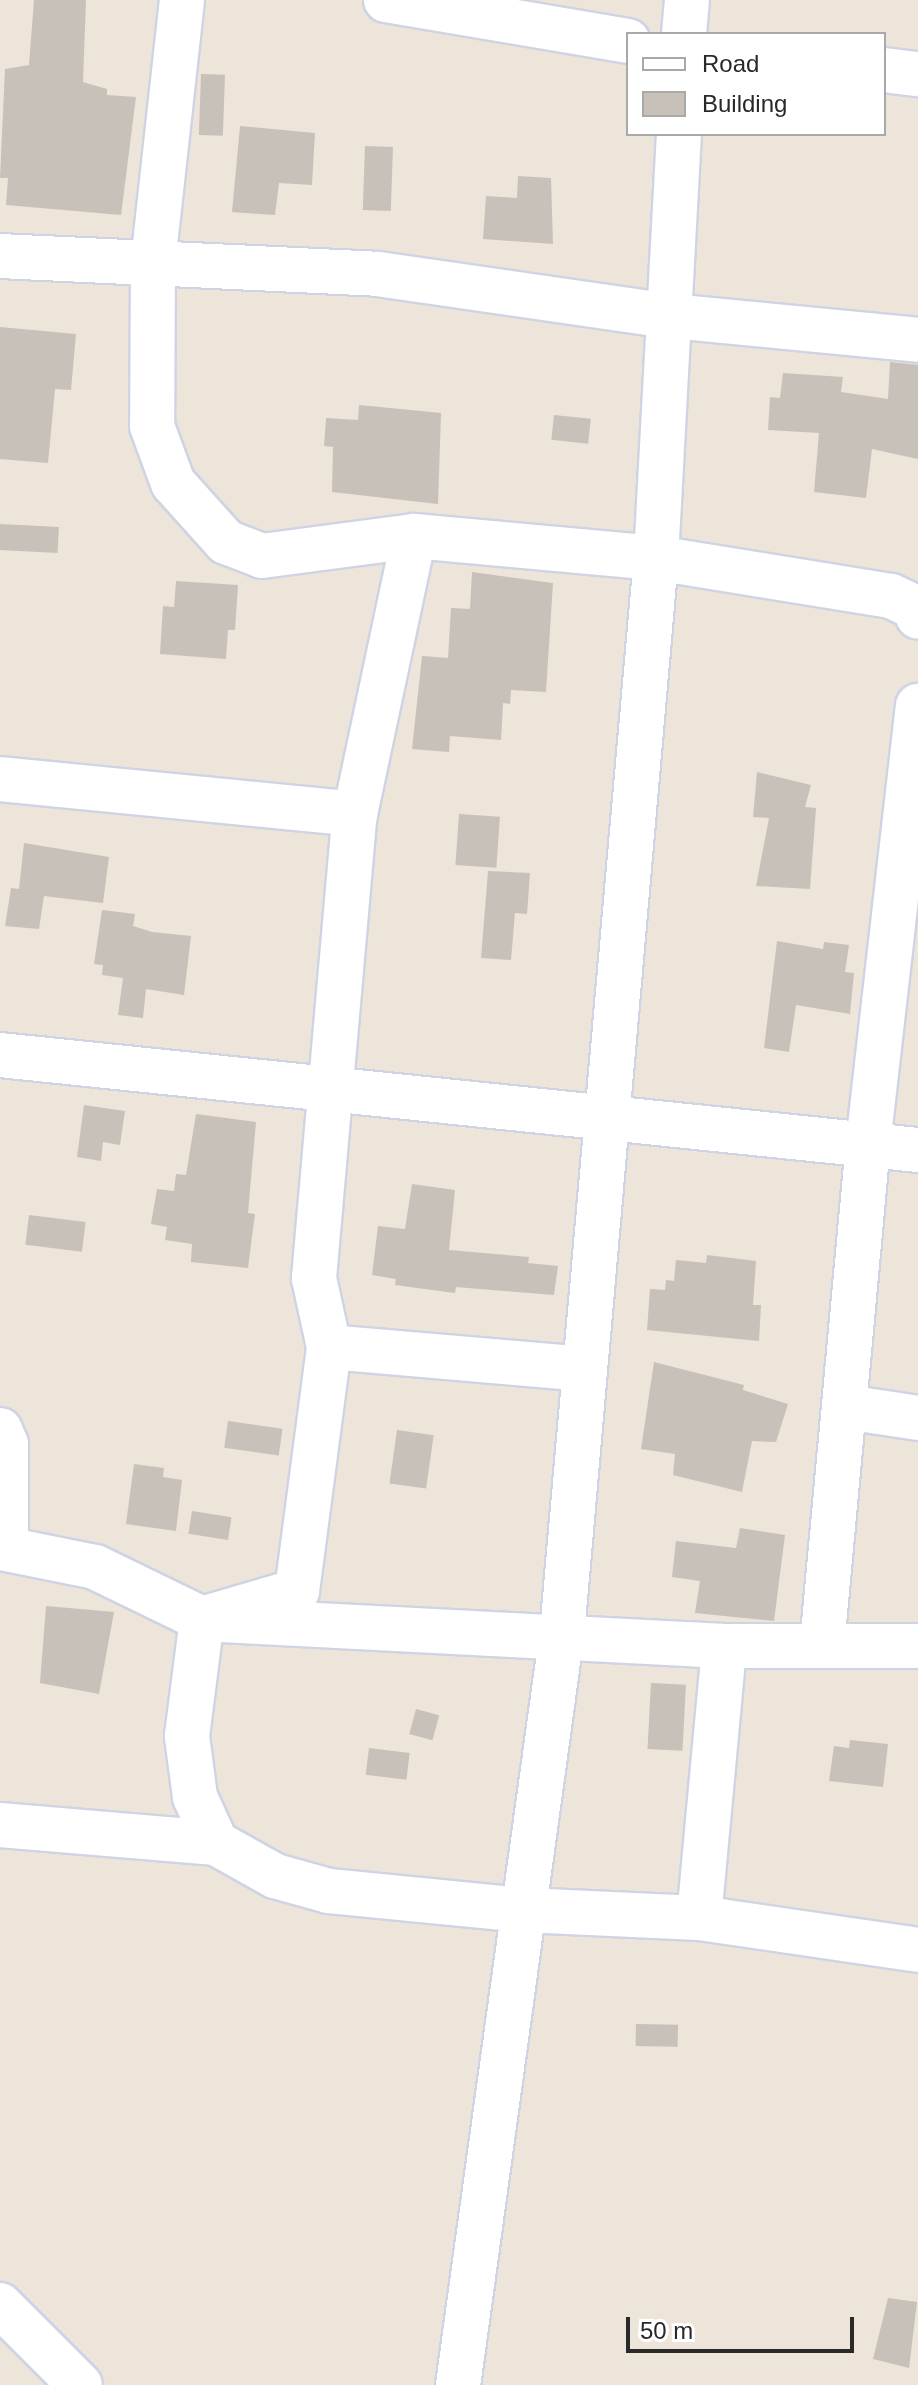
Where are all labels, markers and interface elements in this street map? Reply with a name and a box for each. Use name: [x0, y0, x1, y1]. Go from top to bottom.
legend: [626, 32, 886, 136]
text: Road: [702, 50, 759, 77]
text: Building: [702, 90, 787, 117]
scale bar: [630, 2301, 858, 2351]
text: 50 m: [640, 2317, 693, 2344]

